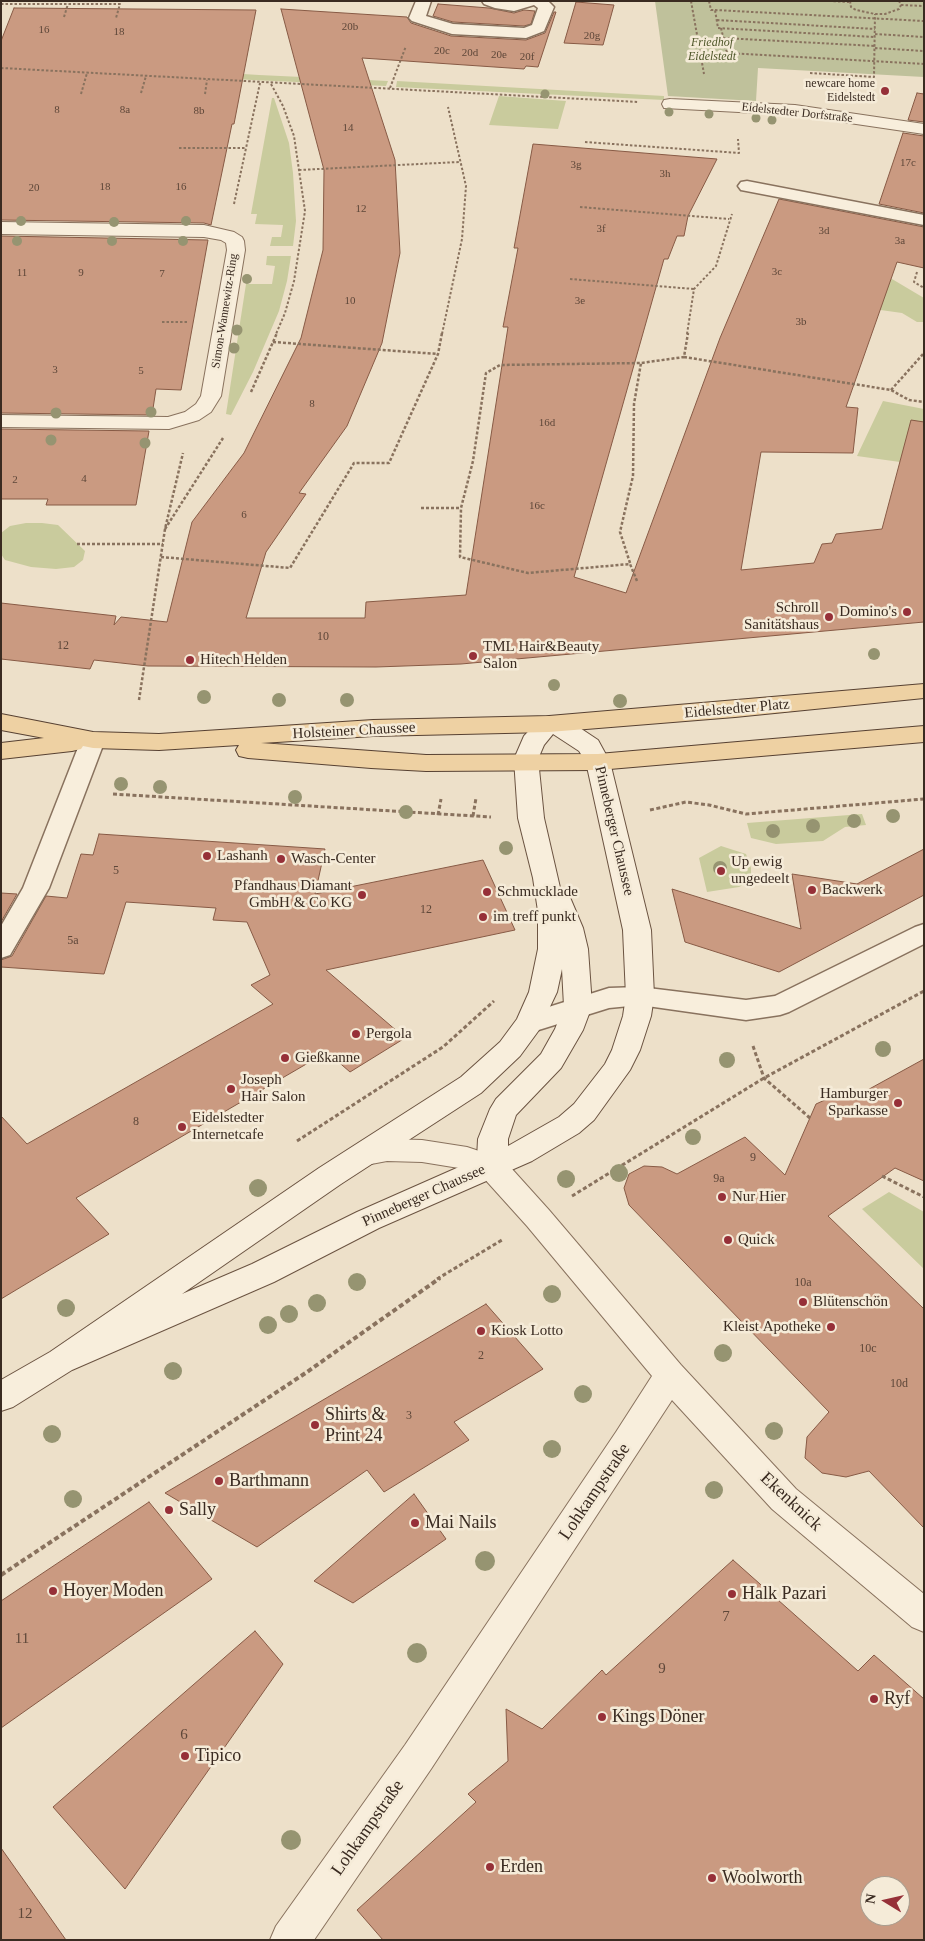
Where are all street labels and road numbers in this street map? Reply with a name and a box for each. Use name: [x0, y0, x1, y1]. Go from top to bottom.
street label: Eidelstedter Dorfstraße: [741, 100, 853, 126]
street label: Simon-Wannewitz-Ring: [209, 252, 241, 370]
street label: Eidelstedter Platz: [684, 695, 790, 723]
street label: Holsteiner Chaussee: [292, 719, 416, 743]
street label: Pinneberger Chaussee: [590, 764, 638, 898]
street label: Pinneberger Chaussee: [360, 1161, 488, 1231]
street label: Lohkampstraße: [555, 1440, 635, 1544]
street label: Ekenknick: [755, 1468, 827, 1536]
street label: Lohkampstraße: [327, 1776, 409, 1880]

